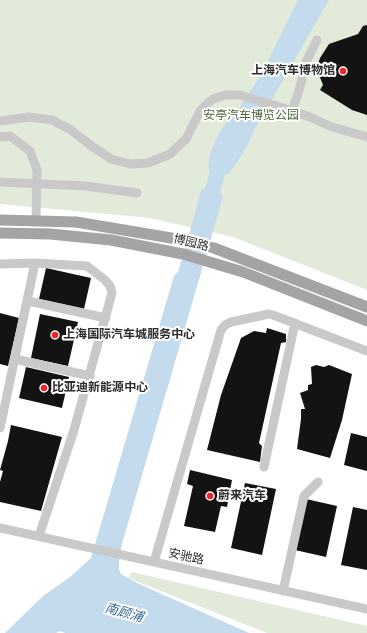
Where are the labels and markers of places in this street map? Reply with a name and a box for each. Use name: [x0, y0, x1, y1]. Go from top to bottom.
place label: 上海汽车博物馆: [251, 64, 335, 78]
marker: 上海汽车博物馆: [338, 66, 348, 76]
place label: 上海国际汽车城服务中心: [63, 328, 195, 342]
marker: 上海国际汽车城服务中心: [50, 330, 60, 340]
place label: 比亚迪新能源中心: [52, 381, 148, 395]
marker: 比亚迪新能源中心: [39, 383, 49, 393]
place label: 蔚来汽车: [218, 489, 266, 503]
marker: 蔚来汽车: [205, 491, 215, 501]

